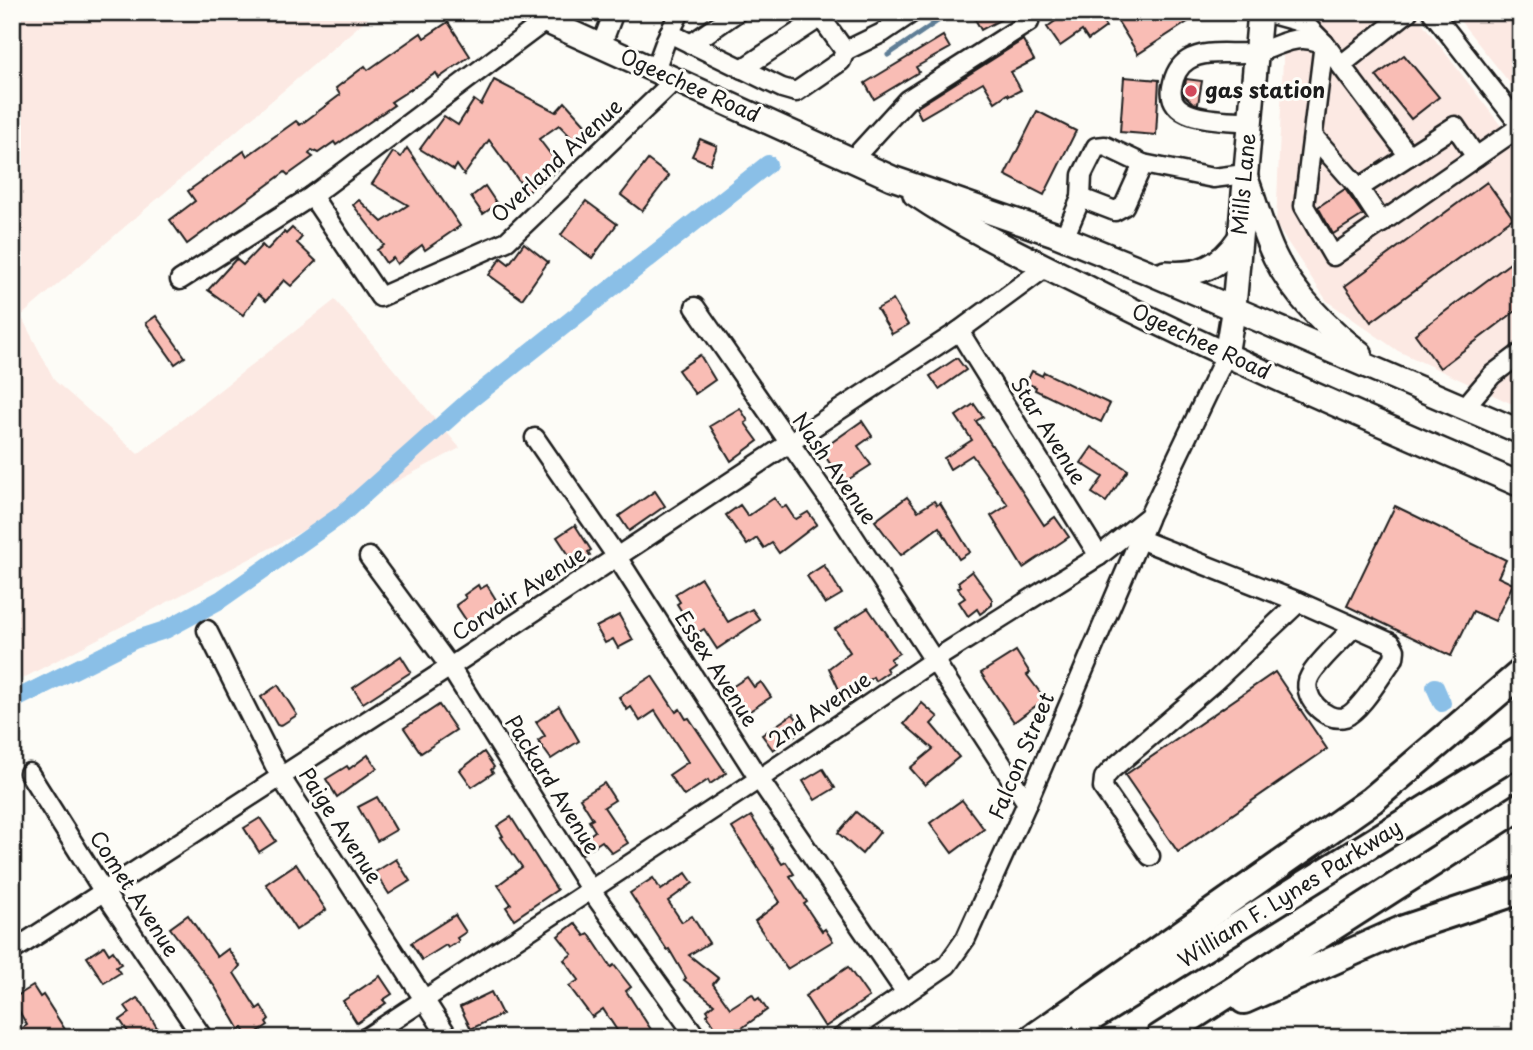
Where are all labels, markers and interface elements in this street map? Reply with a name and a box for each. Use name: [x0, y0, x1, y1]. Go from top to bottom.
street label: Ogeechee Road: [616, 39, 766, 129]
place label: gas station: [1205, 73, 1325, 105]
marker: gas station: [1183, 83, 1199, 99]
street label: Overland Avenue: [483, 90, 629, 229]
street label: Mills Lane: [1222, 132, 1262, 236]
street label: Ogeechee Road: [1127, 294, 1277, 386]
street label: Star Avenue: [1004, 370, 1096, 490]
street label: Nash Avenue: [785, 406, 886, 530]
street label: Corvair Avenue: [445, 537, 591, 648]
street label: Essex Avenue: [668, 604, 767, 732]
street label: 2nd Avenue: [761, 662, 876, 754]
street label: Falcon Street: [979, 687, 1061, 824]
street label: Packard Avenue: [498, 708, 609, 860]
street label: Paige Avenue: [292, 760, 391, 889]
street label: William F. Lynes Parkway: [1171, 810, 1407, 974]
street label: Comet Avenue: [83, 823, 189, 962]

